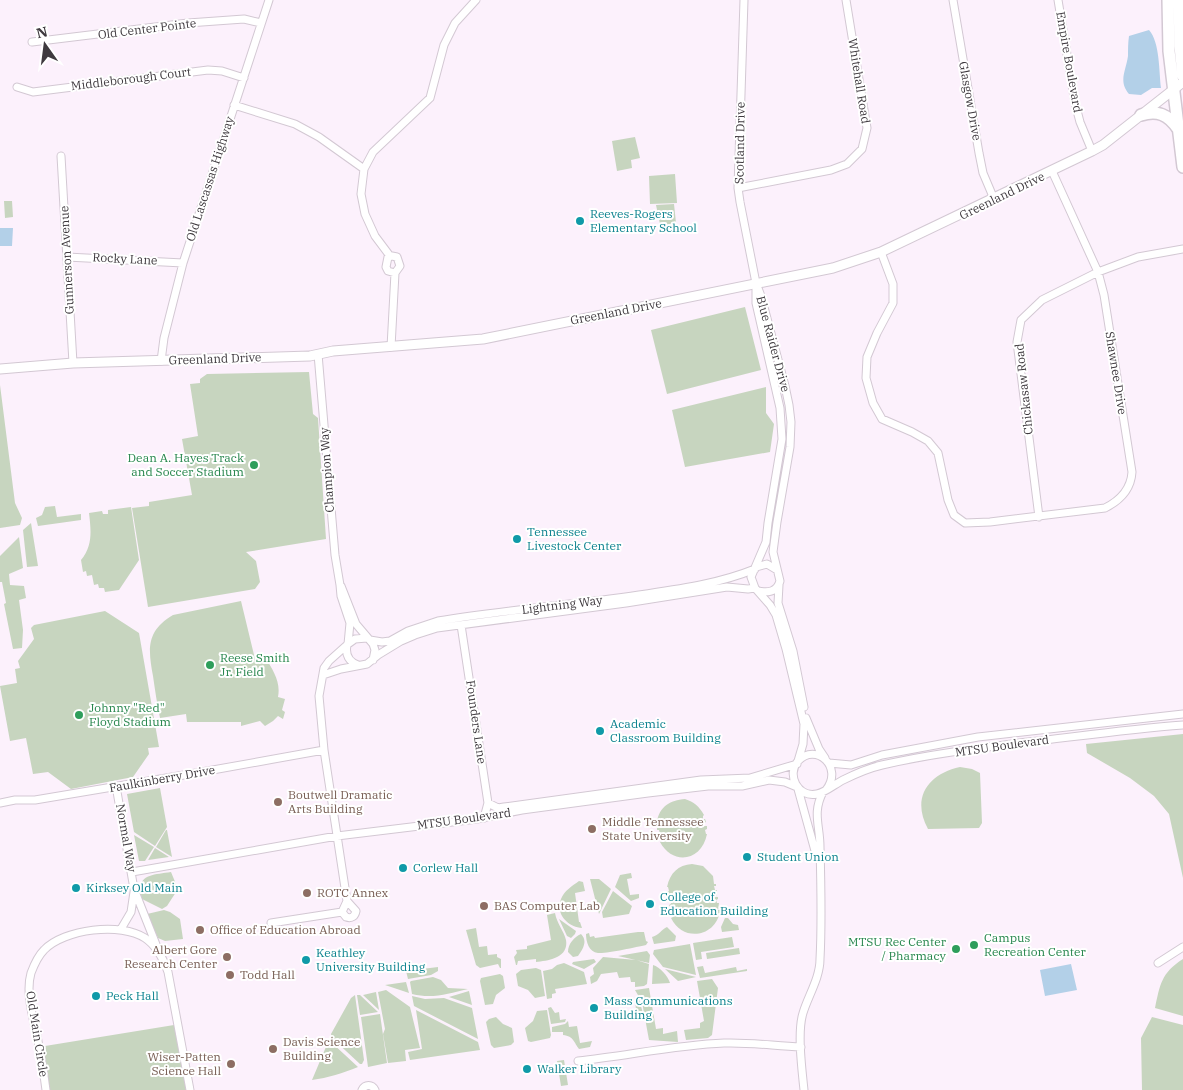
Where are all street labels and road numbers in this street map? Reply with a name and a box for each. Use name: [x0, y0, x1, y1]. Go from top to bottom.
street label: Empire Boulevard: [1053, 10, 1086, 114]
street label: Old Center Pointe: [97, 15, 197, 42]
street label: Whitehall Road: [845, 37, 874, 125]
street label: Glasgow Drive: [956, 60, 985, 142]
street label: Middleborough Court: [70, 64, 192, 93]
street label: Scotland Drive: [731, 102, 748, 184]
street label: Old Lascassas Highway: [182, 114, 237, 243]
street label: Greenland Drive: [957, 168, 1047, 223]
street label: Gunnerson Avenue: [56, 205, 77, 315]
street label: Rocky Lane: [92, 249, 158, 268]
street label: Blue Raider Drive: [753, 294, 794, 394]
street label: Greenland Drive: [569, 295, 663, 328]
street label: Shawnee Drive: [1103, 330, 1130, 416]
street label: Chickasaw Road: [1011, 343, 1036, 436]
street label: Greenland Drive: [168, 349, 262, 368]
street label: Champion Way: [316, 426, 337, 513]
street label: Lightning Way: [521, 592, 604, 617]
street label: Founders Lane: [463, 679, 490, 765]
street label: MTSU Boulevard: [954, 731, 1050, 760]
street label: Faulkinberry Drive: [108, 762, 216, 795]
street label: Normal Way: [113, 802, 140, 874]
street label: MTSU Boulevard: [416, 804, 512, 833]
street label: Old Main Circle: [23, 990, 52, 1078]

